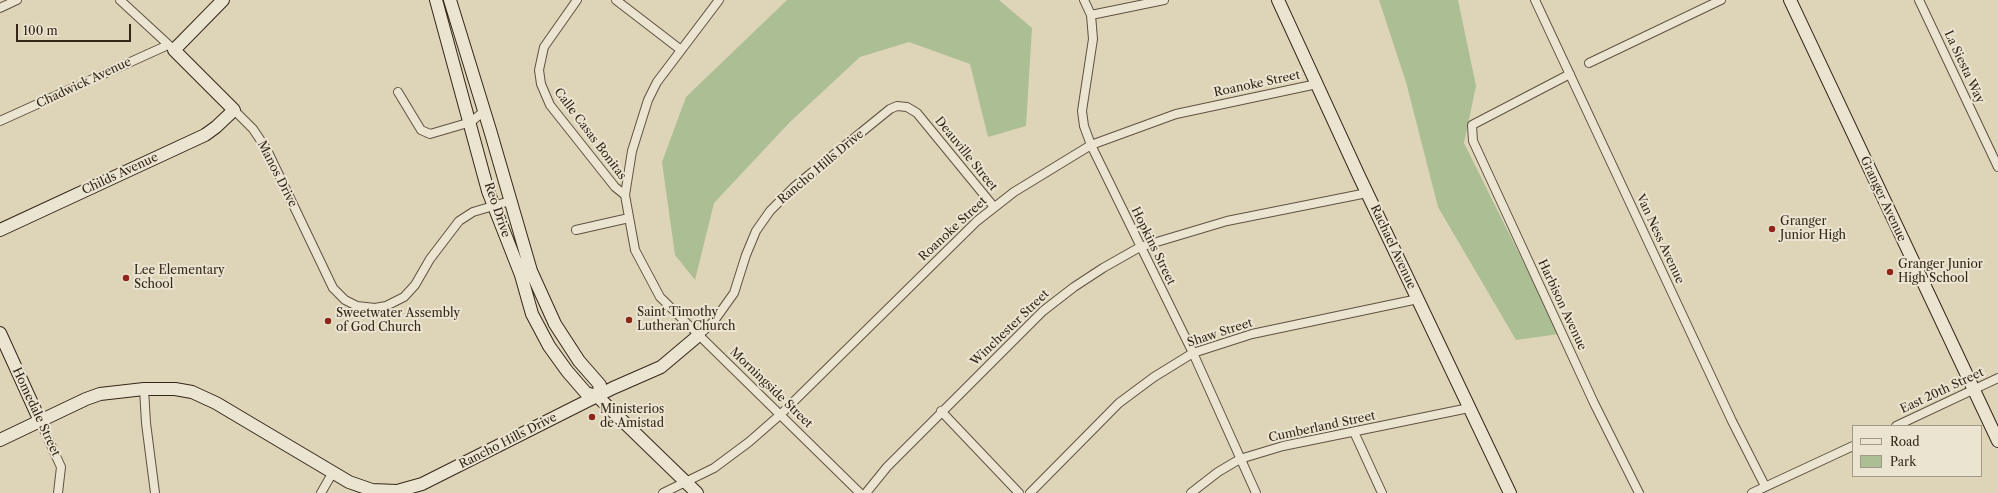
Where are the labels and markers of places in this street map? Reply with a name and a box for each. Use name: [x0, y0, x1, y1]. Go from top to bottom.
place label: Granger Junior High: [1780, 215, 1846, 243]
marker: Granger Junior High: [1767, 224, 1777, 234]
place label: Granger Junior High School: [1898, 258, 1983, 286]
place label: Lee Elementary School: [134, 264, 225, 292]
marker: Granger Junior High School: [1885, 267, 1895, 277]
marker: Lee Elementary School: [121, 273, 131, 283]
place label: Saint Timothy Lutheran Church: [637, 306, 736, 334]
place label: Sweetwater Assembly of God Church: [336, 307, 460, 335]
marker: Saint Timothy Lutheran Church: [624, 315, 634, 325]
marker: Sweetwater Assembly of God Church: [323, 316, 333, 326]
place label: Ministerios de Amistad: [600, 403, 664, 431]
marker: Ministerios de Amistad: [587, 412, 597, 422]

